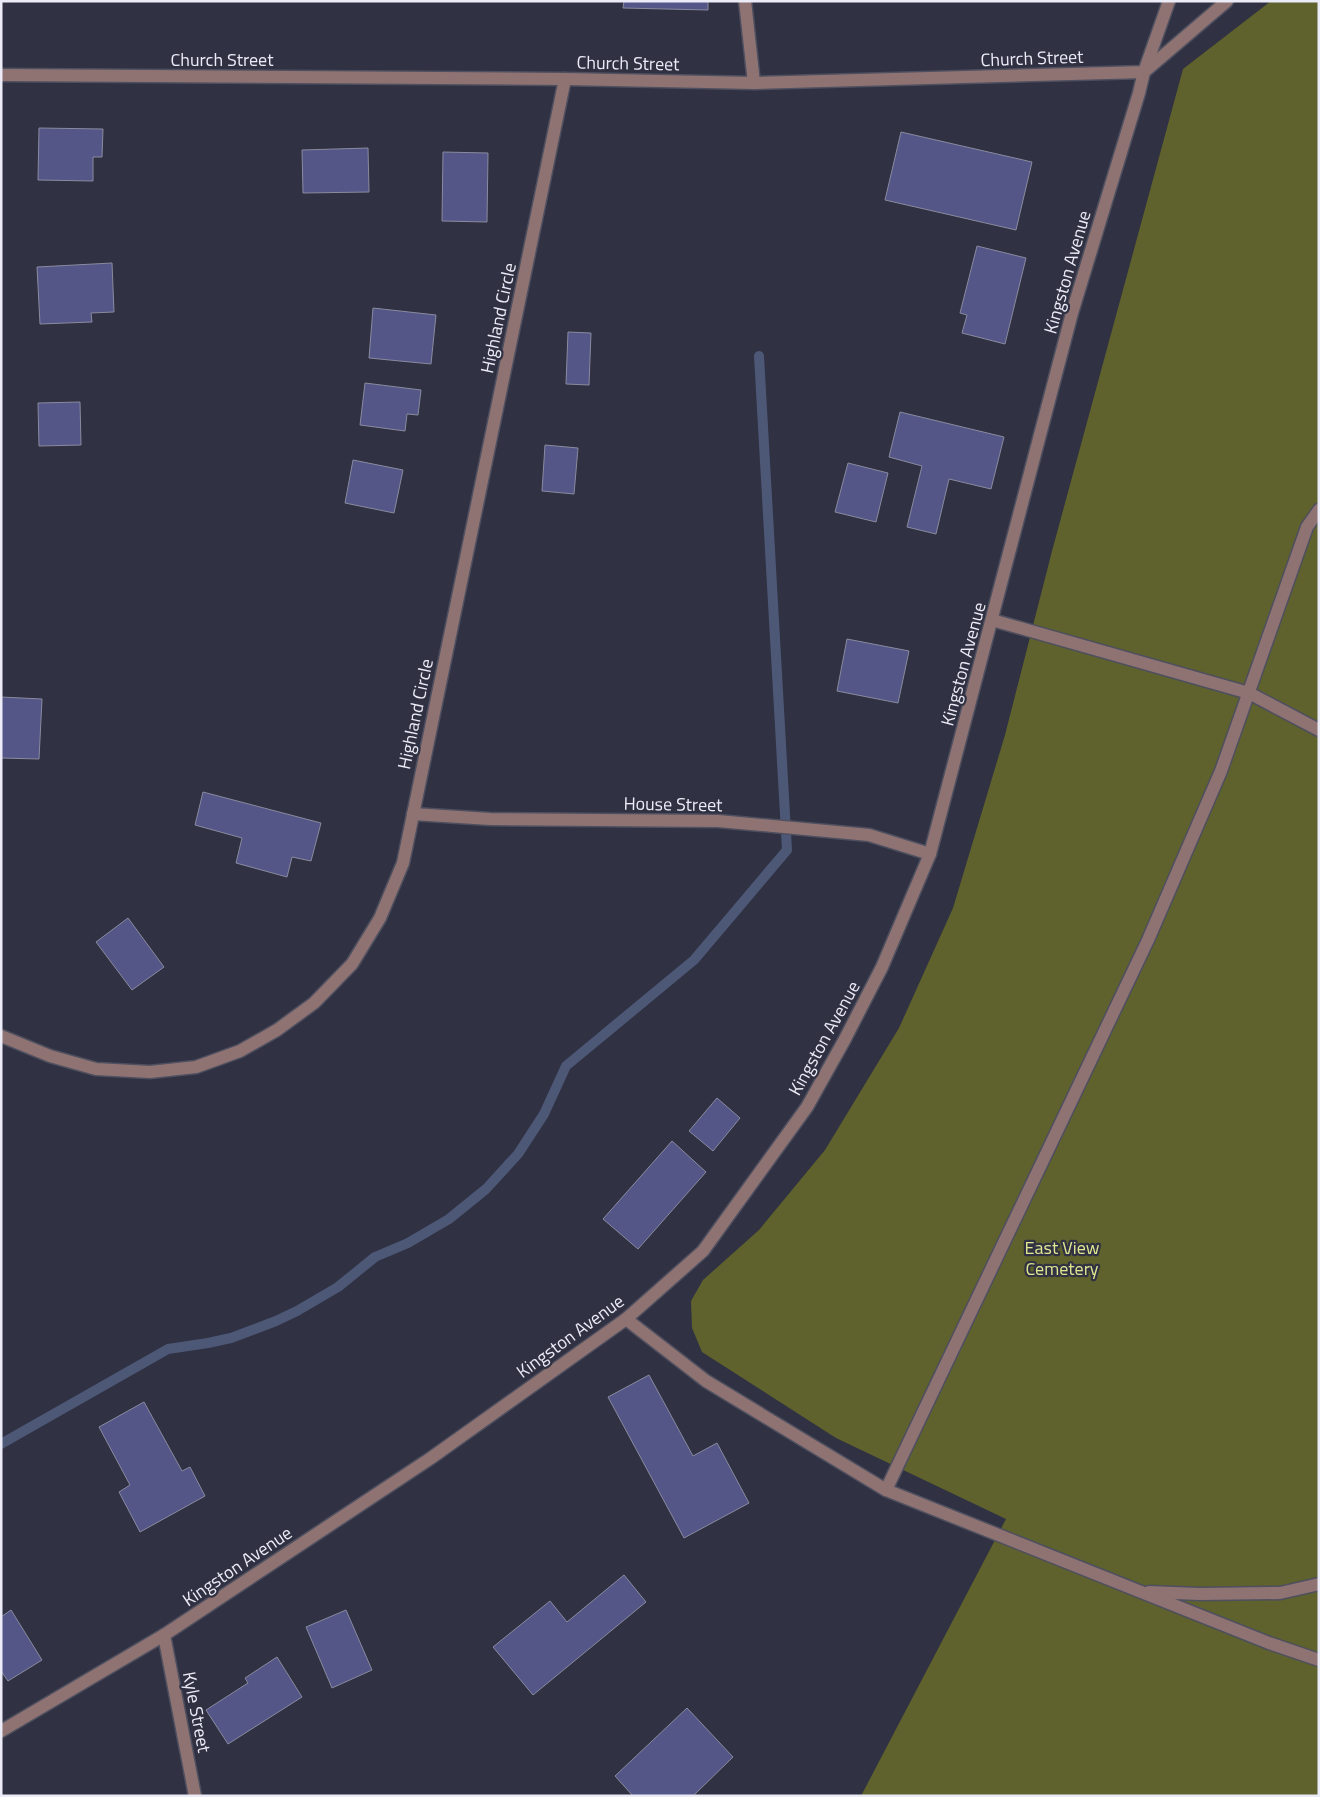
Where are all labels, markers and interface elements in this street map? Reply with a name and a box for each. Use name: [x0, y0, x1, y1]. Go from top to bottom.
street label: Church Street: [980, 43, 1085, 73]
street label: Church Street: [171, 46, 274, 73]
street label: Church Street: [576, 49, 680, 77]
street label: Kingston Avenue: [1036, 207, 1098, 337]
street label: Highland Circle: [473, 260, 523, 376]
street label: Kingston Avenue: [933, 599, 993, 729]
street label: Highland Circle: [390, 656, 440, 772]
street label: House Street: [623, 790, 723, 818]
street label: Kingston Avenue: [781, 976, 867, 1100]
park label: East View Cemetery: [1025, 1234, 1100, 1282]
street label: Kingston Avenue: [511, 1288, 629, 1384]
street label: Kingston Avenue: [177, 1519, 297, 1613]
street label: Kyle Street: [176, 1669, 218, 1756]

